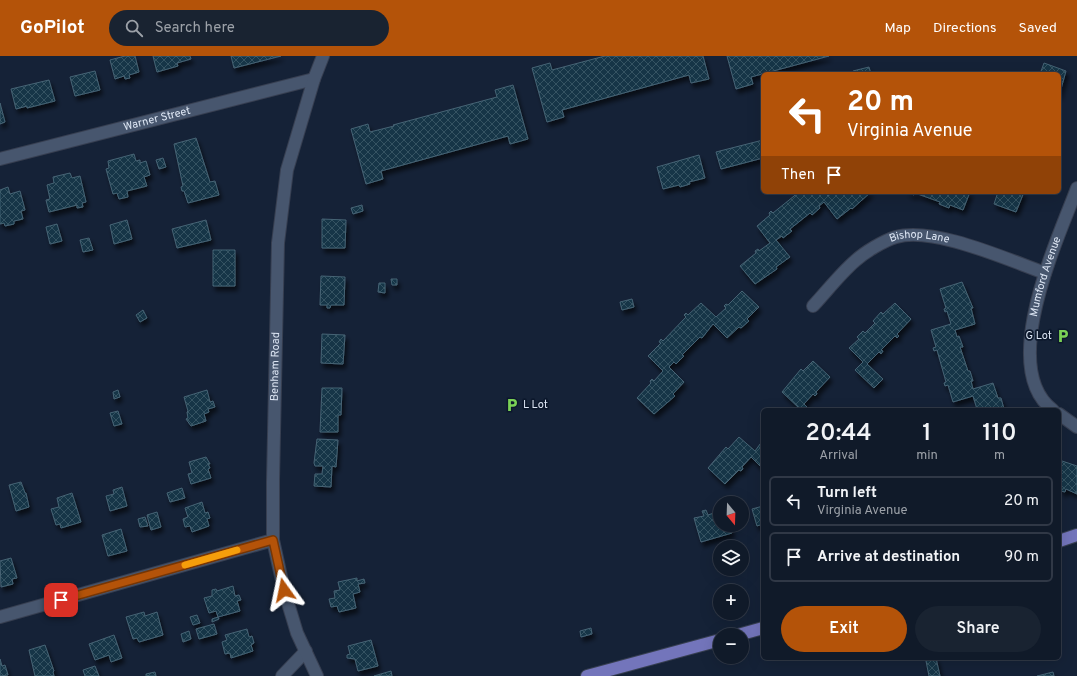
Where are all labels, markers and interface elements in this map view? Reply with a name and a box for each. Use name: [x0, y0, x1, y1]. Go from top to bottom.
search box: [109, 10, 389, 46]
text: GoPilot: [20, 16, 85, 40]
icon: search: [123, 17, 145, 39]
text: Search here: [155, 19, 235, 38]
text: Map: [885, 20, 911, 37]
text: Directions: [933, 20, 997, 37]
text: Saved: [1019, 20, 1057, 37]
text: 20 m: [847, 85, 914, 121]
icon: left: [781, 88, 833, 140]
street label: Warner Street: [122, 104, 192, 134]
text: Virginia Avenue: [847, 120, 972, 143]
icon: arrive: [823, 164, 845, 186]
text: Then: [781, 166, 815, 185]
street label: Bishop Lane: [887, 228, 951, 247]
street label: Mumford Avenue: [1027, 235, 1064, 318]
parking icon: G Lot: [1055, 328, 1071, 344]
place label: G Lot: [1026, 329, 1052, 343]
street label: Benham Road: [268, 332, 283, 401]
parking icon: L Lot: [504, 397, 520, 413]
place label: L Lot: [523, 398, 548, 412]
text: 20:44: [805, 419, 872, 449]
text: 1: [922, 419, 932, 449]
text: 110: [982, 419, 1017, 449]
text: Arrival: [819, 448, 858, 464]
text: min: [916, 448, 938, 464]
text: m: [994, 448, 1005, 464]
text: Turn left: [817, 484, 877, 503]
icon: left: [783, 490, 805, 512]
text: 20 m: [1004, 492, 1039, 511]
north arrow: [713, 496, 749, 532]
map controls: [713, 496, 749, 664]
text: Virginia Avenue: [817, 503, 908, 519]
button: layers: [713, 540, 749, 576]
icon: arrive: [783, 546, 805, 568]
text: Arrive at destination: [817, 548, 960, 567]
text: 90 m: [1004, 548, 1039, 567]
position arrow: [263, 569, 305, 611]
pin: [44, 583, 78, 617]
button: +: [713, 584, 749, 620]
icon: arrive: [50, 589, 72, 611]
button: Exit: [781, 606, 907, 652]
button: Share: [915, 606, 1041, 652]
button: −: [713, 628, 749, 664]

